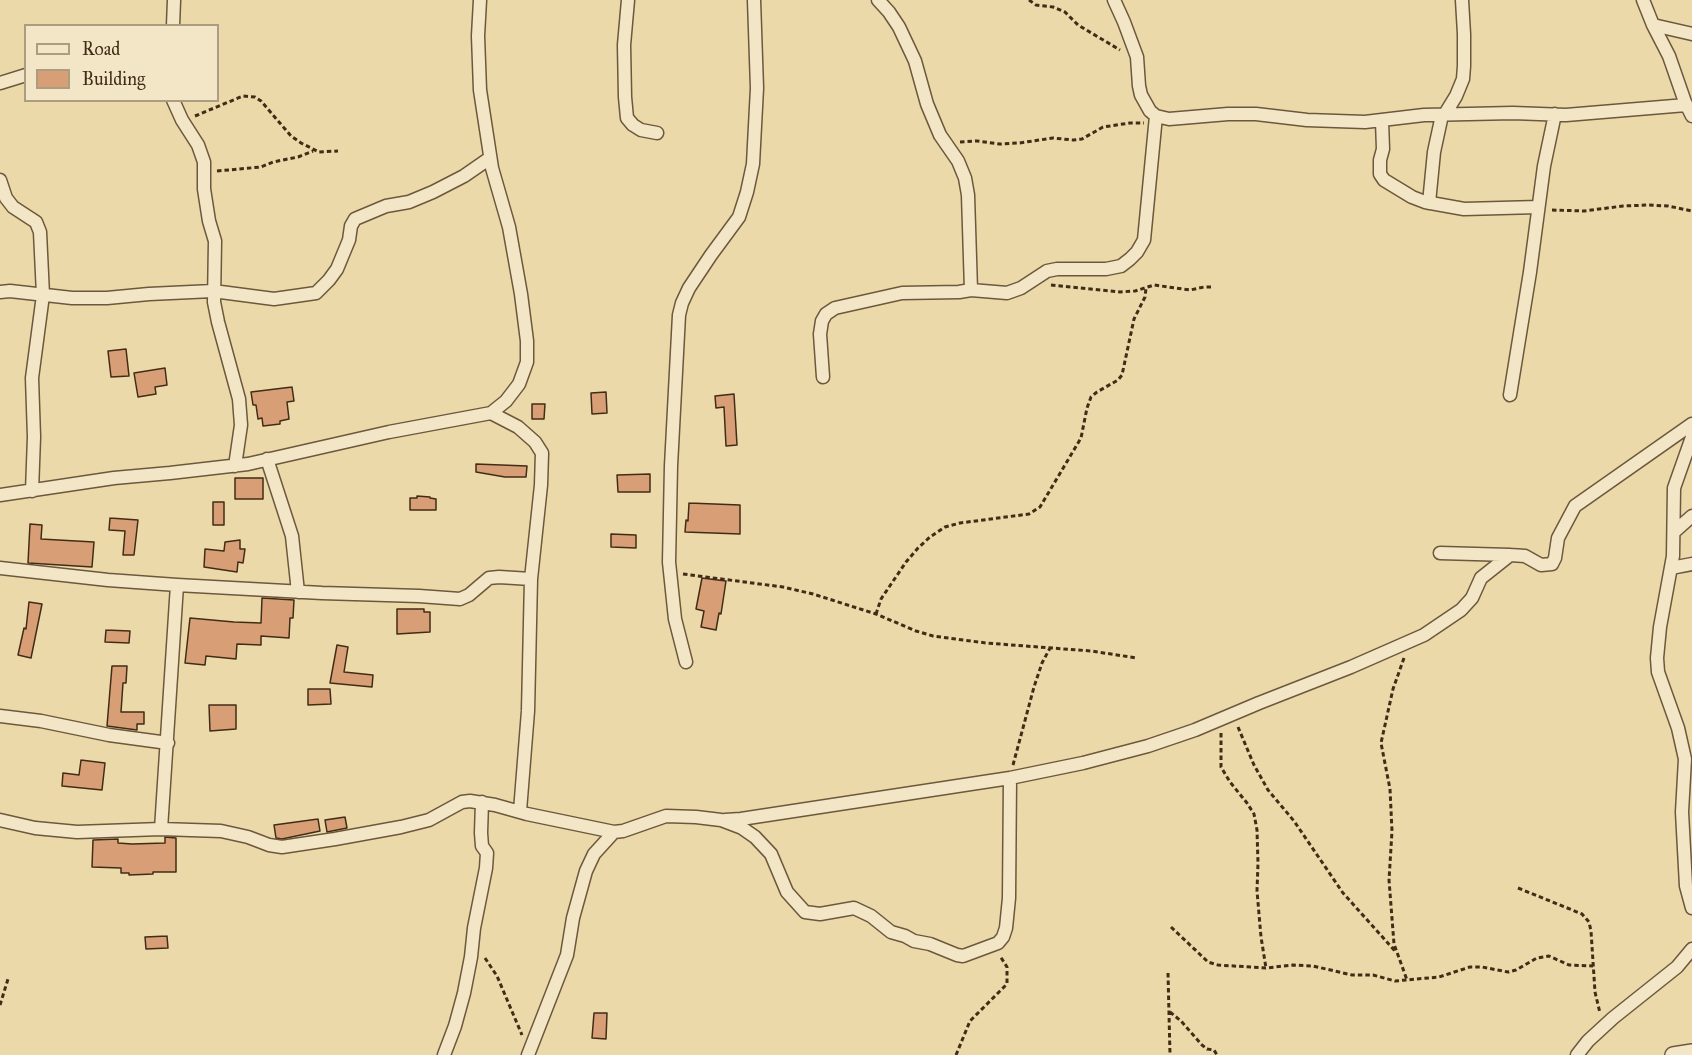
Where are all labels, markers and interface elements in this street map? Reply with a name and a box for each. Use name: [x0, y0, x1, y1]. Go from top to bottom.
legend: [24, 24, 219, 102]
text: Road: [82, 38, 120, 60]
text: Building: [82, 68, 145, 90]

